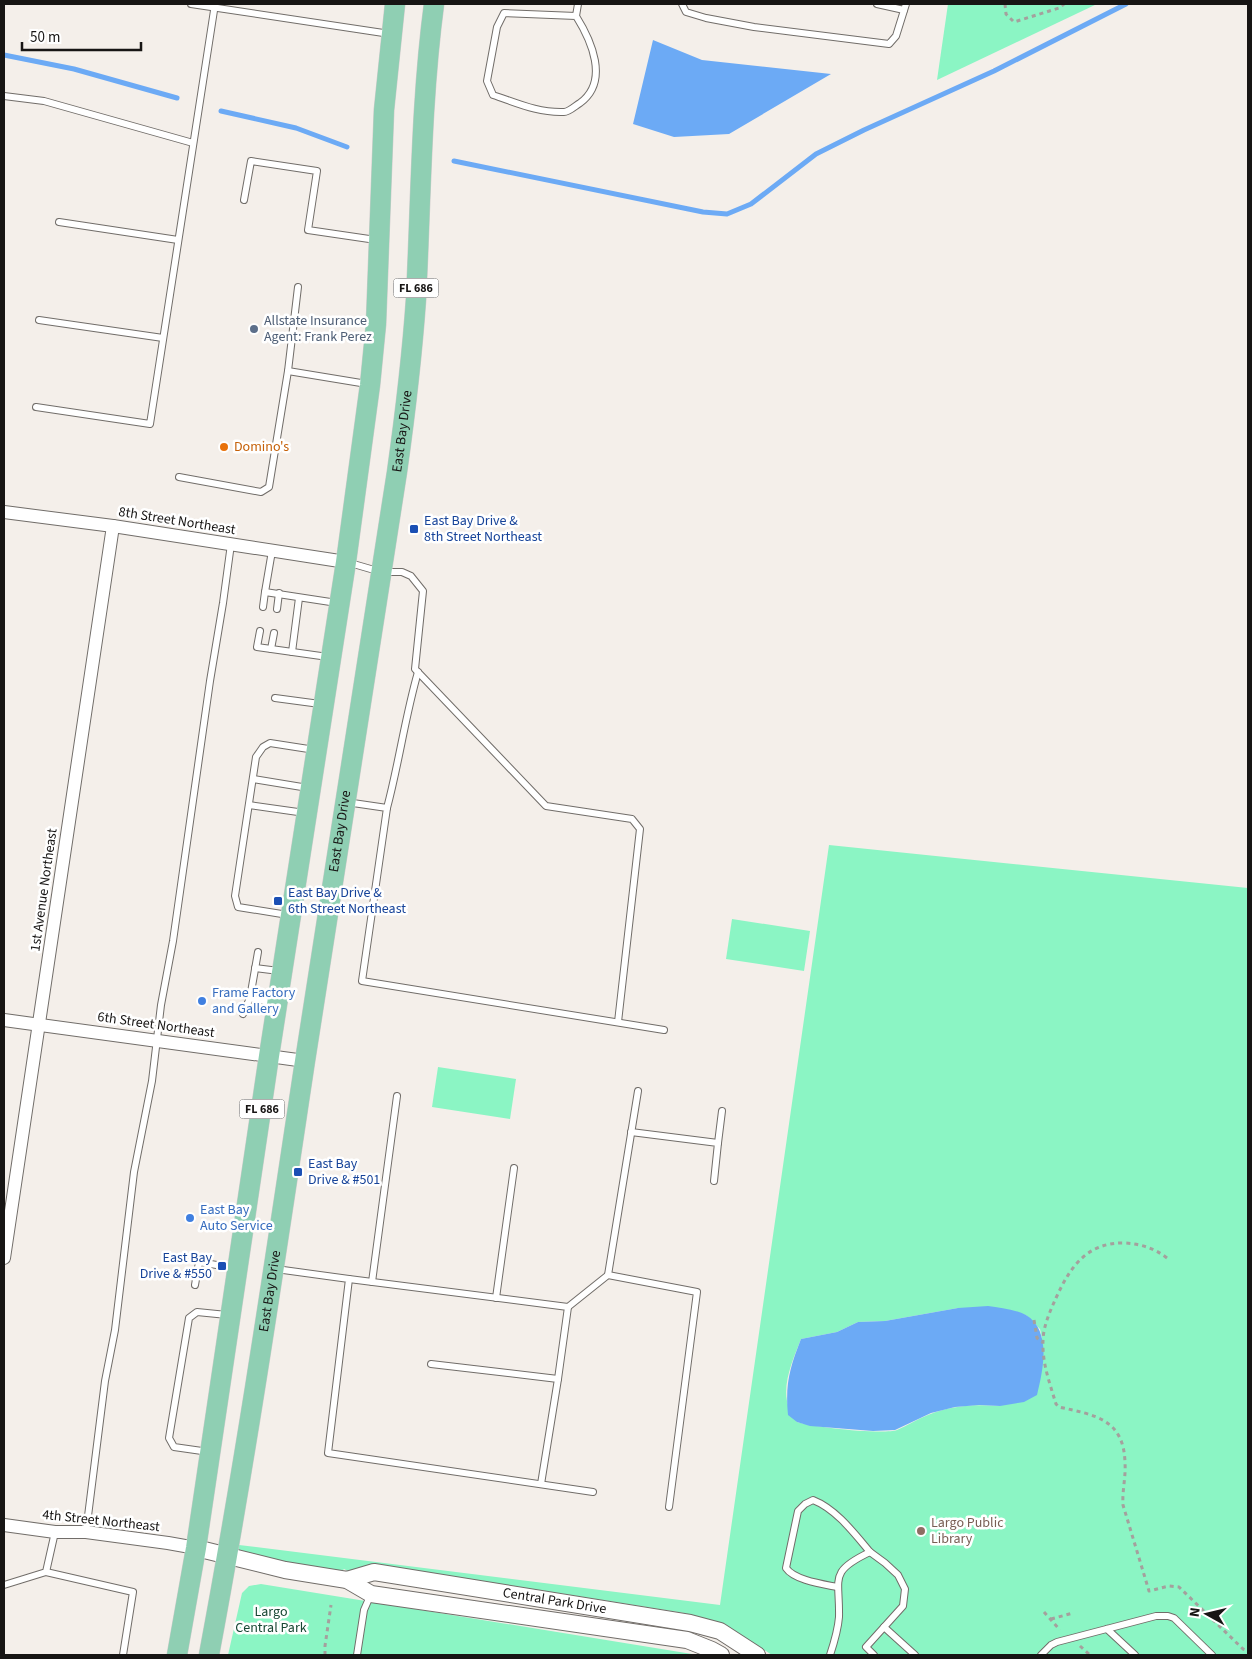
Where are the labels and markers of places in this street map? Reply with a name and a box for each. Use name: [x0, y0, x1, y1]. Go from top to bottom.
place label: Allstate Insurance Agent: Frank Perez: [264, 311, 372, 347]
marker: Allstate Insurance Agent: Frank Perez: [248, 323, 260, 335]
place label: Domino's: [234, 437, 289, 457]
marker: Domino's: [218, 441, 230, 453]
place label: East Bay Drive & 8th Street Northeast: [424, 511, 542, 547]
marker: East Bay Drive & 8th Street Northeast: [408, 523, 420, 535]
place label: East Bay Drive & 6th Street Northeast: [288, 883, 406, 919]
marker: East Bay Drive & 6th Street Northeast: [272, 895, 284, 907]
place label: Frame Factory and Gallery: [212, 983, 296, 1019]
marker: Frame Factory and Gallery: [196, 995, 208, 1007]
place label: East Bay Drive & #501: [308, 1154, 380, 1190]
marker: East Bay Drive & #501: [292, 1166, 304, 1178]
place label: East Bay Auto Service: [200, 1200, 273, 1236]
marker: East Bay Auto Service: [184, 1212, 196, 1224]
place label: East Bay Drive & #550: [140, 1248, 212, 1284]
marker: East Bay Drive & #550: [216, 1260, 228, 1272]
place label: Largo Public Library: [931, 1513, 1004, 1549]
marker: Largo Public Library: [915, 1525, 927, 1537]

